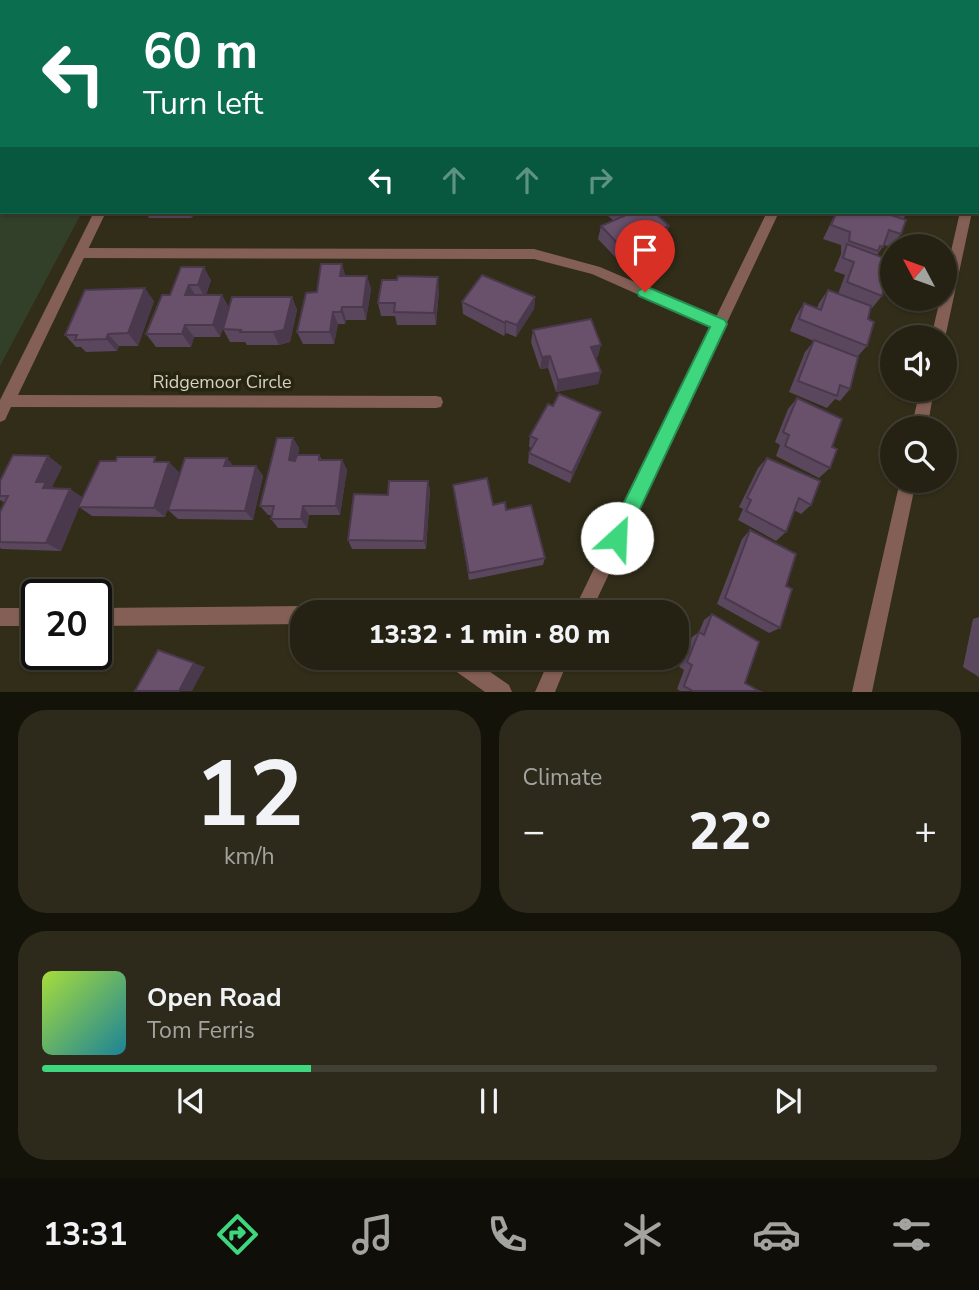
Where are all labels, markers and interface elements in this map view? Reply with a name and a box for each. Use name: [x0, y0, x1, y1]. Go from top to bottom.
text: 60 m: [143, 18, 258, 85]
icon: left: [28, 28, 119, 119]
text: Turn left: [143, 82, 263, 125]
icon: left: [362, 161, 400, 199]
icon: ahead: [435, 161, 473, 199]
icon: ahead: [508, 161, 546, 199]
icon: right: [581, 161, 619, 199]
pin: [615, 220, 675, 292]
icon: arrive: [626, 231, 664, 269]
north arrow: [880, 234, 957, 312]
map controls: [880, 234, 957, 493]
button: sound: [880, 325, 957, 402]
street label: Ridgemoor Circle: [152, 370, 292, 394]
button: search: [880, 416, 957, 493]
position arrow: [580, 501, 654, 575]
speed limit sign: 20: [21, 579, 112, 670]
text: 13:32 · 1 min · 80 m: [369, 617, 610, 652]
text: 12: [195, 733, 304, 857]
text: Climate: [523, 762, 602, 793]
text: 22°: [689, 796, 771, 867]
text: −: [523, 806, 545, 857]
text: +: [914, 806, 937, 857]
text: km/h: [224, 841, 275, 872]
text: Open Road: [147, 980, 282, 1015]
text: Tom Ferris: [147, 1015, 255, 1046]
icon: previous: [172, 1082, 210, 1120]
icon: pause: [470, 1082, 508, 1120]
icon: next: [769, 1082, 807, 1120]
icon: directions: [213, 1210, 262, 1259]
icon: music: [348, 1210, 397, 1259]
icon: phone: [483, 1210, 532, 1259]
icon: climate: [618, 1210, 667, 1259]
icon: car: [752, 1210, 801, 1259]
icon: filters: [887, 1210, 936, 1259]
text: 13:31: [43, 1213, 128, 1256]

